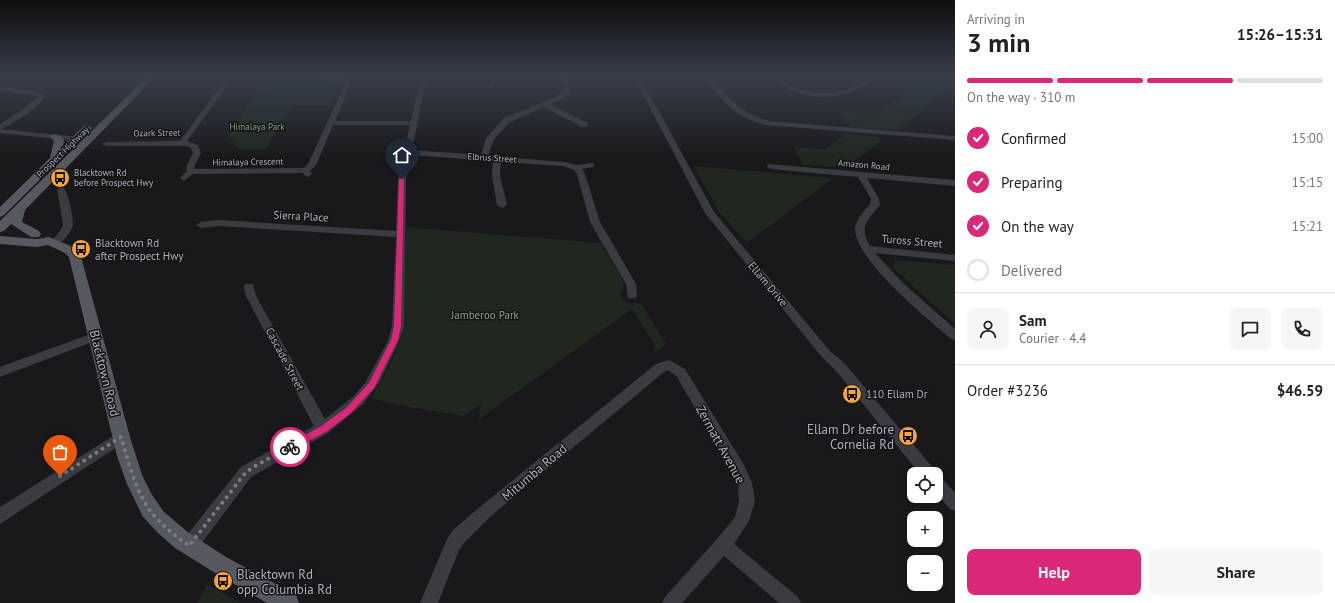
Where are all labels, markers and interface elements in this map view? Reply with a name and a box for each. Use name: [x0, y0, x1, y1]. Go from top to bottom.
text: Arriving in: [967, 11, 1025, 28]
text: 15:26–15:31: [1237, 25, 1323, 44]
text: 3 min: [967, 26, 1030, 59]
text: On the way · 310 m: [967, 89, 1075, 106]
park label: Himalaya Park: [230, 121, 285, 132]
street label: Prospect Highway: [34, 123, 92, 179]
street label: Ozark Street: [133, 127, 181, 138]
icon: check: [967, 127, 989, 149]
text: Confirmed: [1001, 129, 1066, 148]
text: 15:00: [1292, 130, 1323, 147]
pin: [385, 138, 419, 179]
icon: home: [391, 144, 413, 166]
street label: Elbrus Street: [467, 150, 517, 165]
street label: Himalaya Crescent: [212, 155, 284, 168]
street label: Amazon Road: [838, 157, 891, 172]
bus stop icon: Blacktown Rd before Prospect Hwy: [49, 167, 71, 189]
place label: Blacktown Rd before Prospect Hwy: [74, 167, 154, 188]
icon: check: [967, 171, 989, 193]
text: Preparing: [1001, 173, 1063, 192]
text: 15:15: [1292, 174, 1323, 191]
street label: Sierra Place: [273, 208, 329, 224]
icon: check: [967, 215, 989, 237]
text: On the way: [1001, 217, 1074, 236]
text: 15:21: [1292, 218, 1323, 235]
street label: Tuross Street: [881, 231, 943, 251]
place label: Blacktown Rd after Prospect Hwy: [95, 236, 184, 263]
bus stop icon: Blacktown Rd after Prospect Hwy: [70, 238, 92, 260]
street label: Ellam Drive: [745, 259, 791, 310]
text: Delivered: [1001, 261, 1062, 280]
park label: Jamberoo Park: [450, 308, 520, 322]
button: person: [967, 308, 1009, 350]
button: chat: [1229, 308, 1271, 350]
button: phone: [1281, 308, 1323, 350]
text: Sam: [1019, 311, 1046, 330]
street label: Cascade Street: [263, 325, 308, 393]
street label: Blacktown Road: [86, 328, 123, 418]
text: Courier · 4.4: [1019, 330, 1086, 347]
text: Order #3236: [967, 381, 1048, 400]
text: $46.59: [1277, 381, 1323, 400]
bus stop icon: 110 Ellam Dr: [841, 383, 863, 405]
place label: 110 Ellam Dr: [866, 387, 928, 401]
street label: Zermatt Avenue: [692, 402, 749, 486]
place label: Ellam Dr before Cornelia Rd: [807, 421, 894, 453]
bus stop icon: Ellam Dr before Cornelia Rd: [897, 425, 919, 447]
courier: [270, 427, 310, 467]
pin: [43, 435, 77, 476]
icon: bike: [279, 436, 301, 458]
street label: Mitumba Road: [498, 440, 571, 505]
icon: bag: [49, 441, 71, 463]
map controls: [907, 467, 943, 591]
button: locate: [907, 467, 943, 503]
button: +: [907, 511, 943, 547]
button: Help: [967, 549, 1141, 595]
button: Share: [1149, 549, 1323, 595]
button: −: [907, 555, 943, 591]
place label: Blacktown Rd opp Columbia Rd: [237, 566, 332, 598]
bus stop icon: Blacktown Rd opp Columbia Rd: [212, 570, 234, 592]

